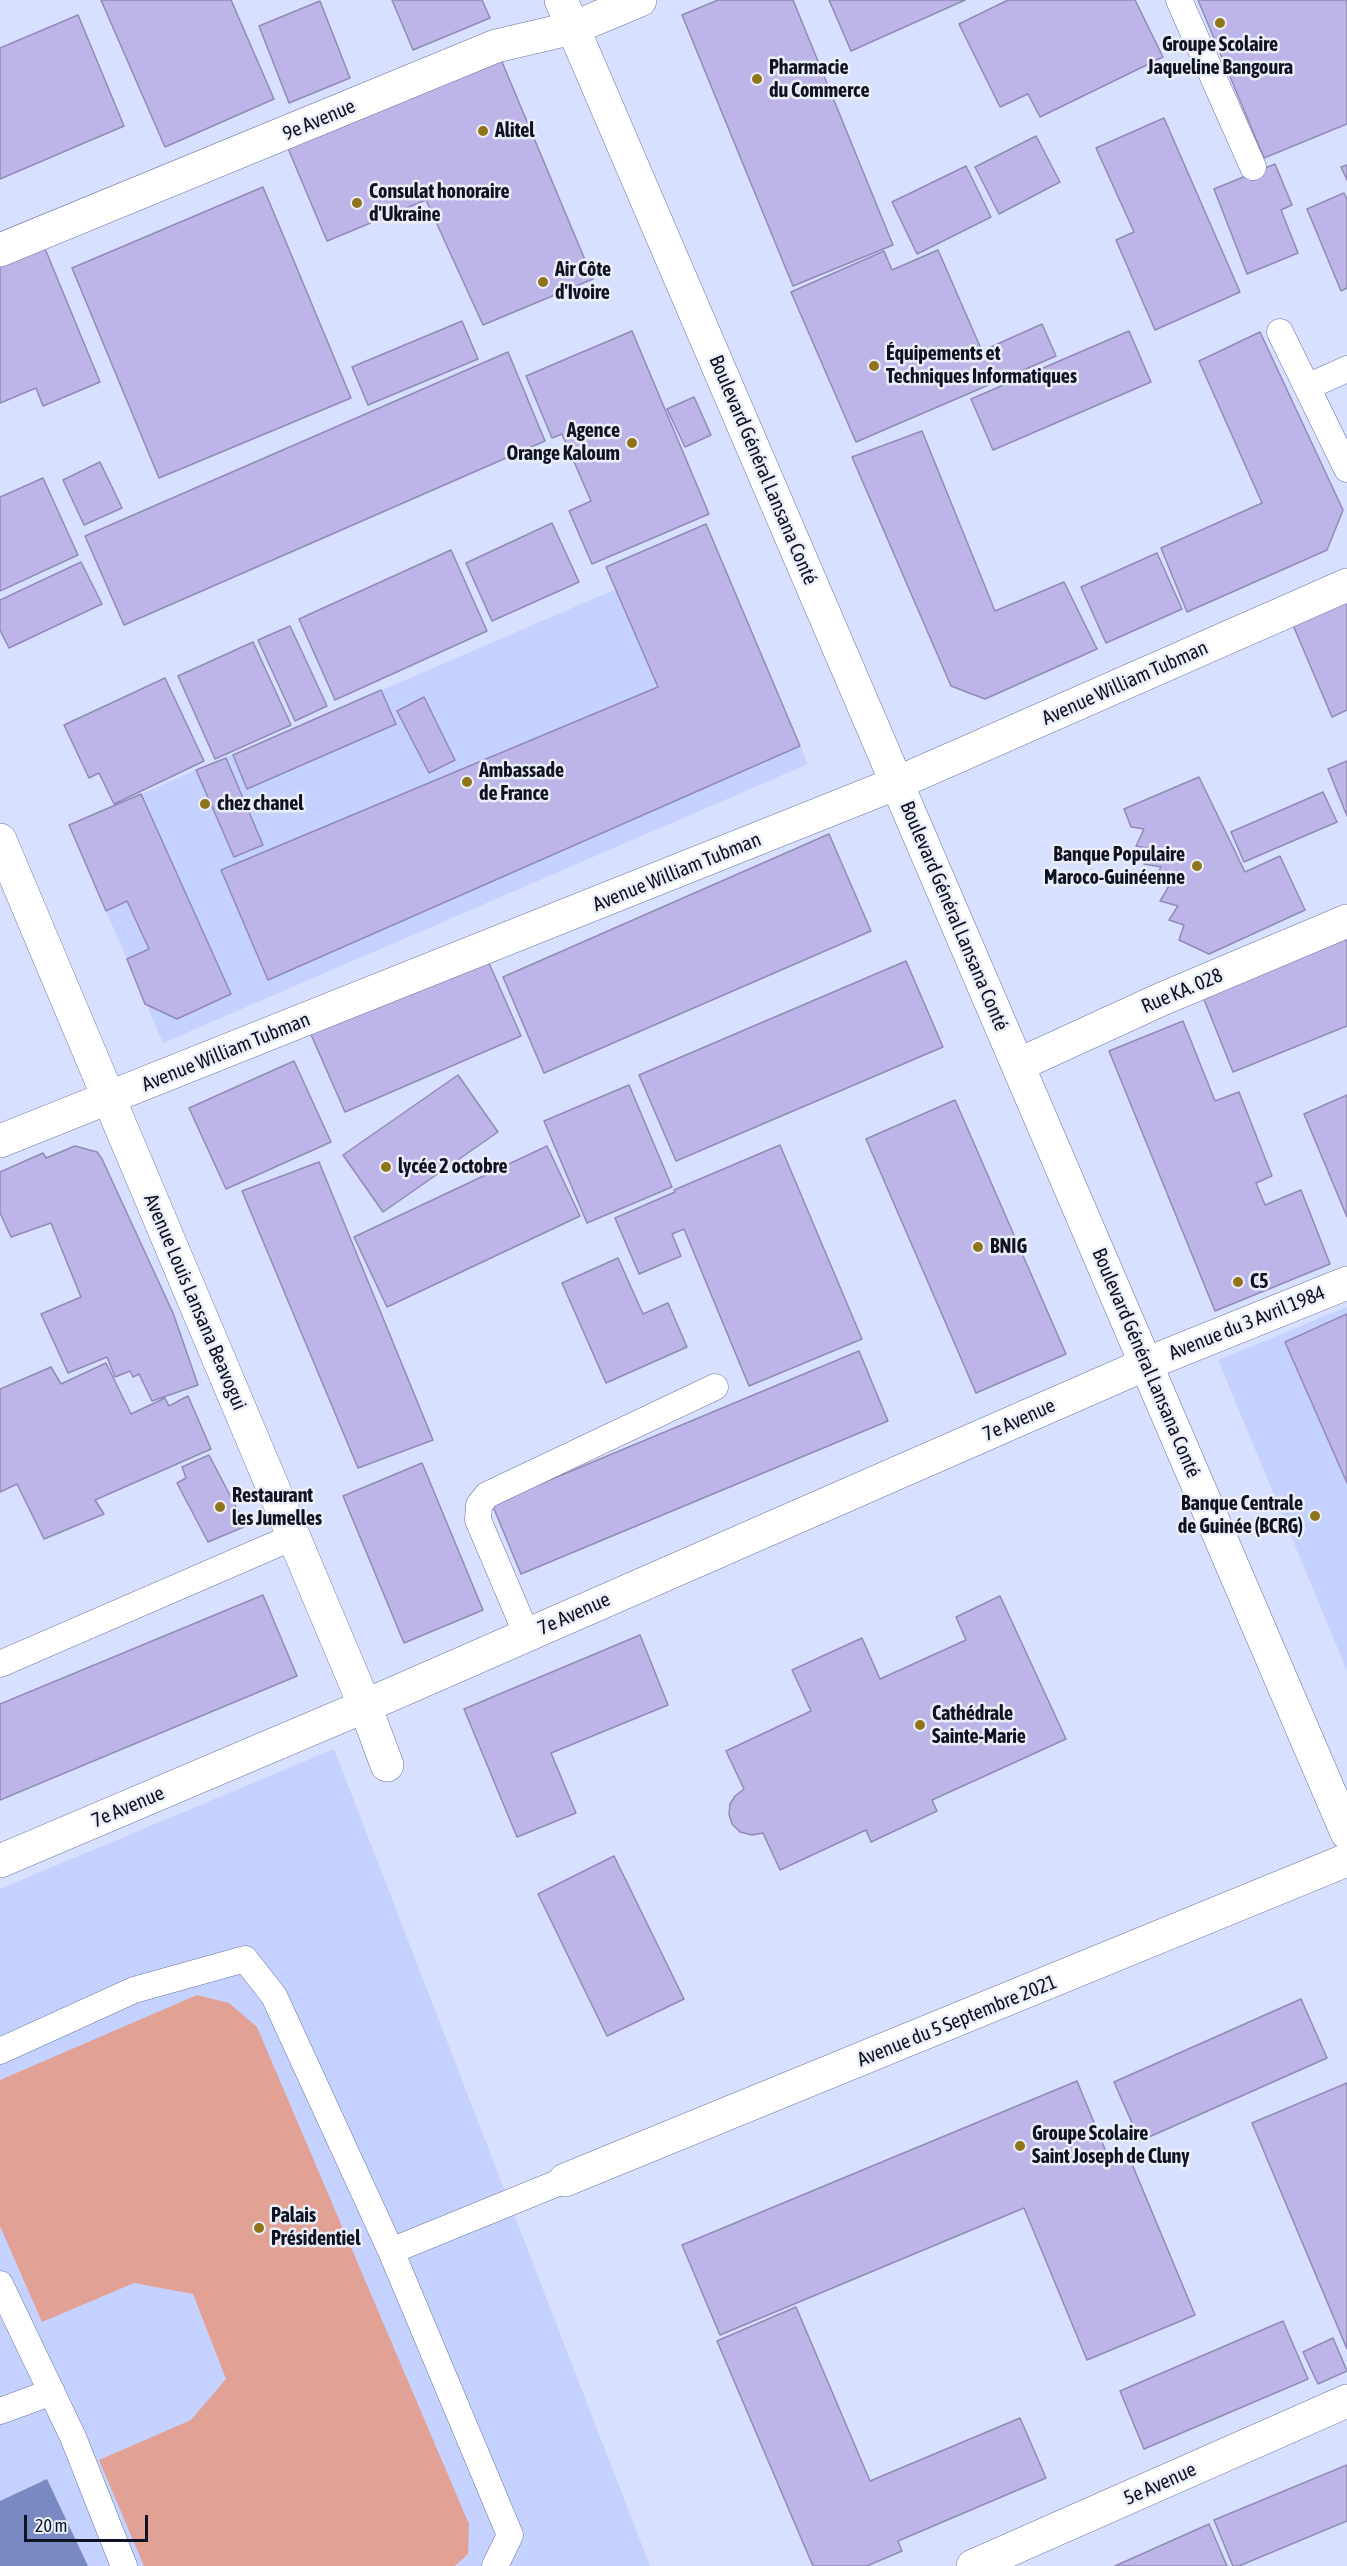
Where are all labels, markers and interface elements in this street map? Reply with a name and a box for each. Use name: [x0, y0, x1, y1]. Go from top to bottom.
marker: Groupe Scolaire Jaqueline Bangoura: [1213, 16, 1227, 30]
place label: Groupe Scolaire Jaqueline Bangoura: [1147, 33, 1293, 80]
place label: Pharmacie du Commerce: [769, 56, 870, 103]
marker: Pharmacie du Commerce: [750, 72, 764, 86]
street label: 9e Avenue: [279, 94, 359, 146]
place label: Alitel: [495, 119, 535, 143]
marker: Alitel: [476, 124, 490, 138]
place label: Consulat honoraire d'Ukraine: [369, 180, 509, 227]
marker: Consulat honoraire d'Ukraine: [350, 196, 364, 210]
place label: Air Côte d'Ivoire: [555, 258, 611, 305]
marker: Air Côte d'Ivoire: [536, 275, 550, 289]
place label: Équipements et Techniques Informatiques: [886, 342, 1077, 389]
street label: Boulevard Général Lansana Conté: [704, 352, 822, 588]
marker: Équipements et Techniques Informatiques: [867, 359, 881, 373]
place label: Agence Orange Kaloum: [507, 419, 620, 466]
marker: Agence Orange Kaloum: [625, 436, 639, 450]
street label: Avenue William Tubman: [1038, 636, 1212, 730]
place label: Ambassade de France: [479, 759, 564, 806]
marker: Ambassade de France: [460, 775, 474, 789]
place label: chez chanel: [217, 792, 304, 816]
marker: chez chanel: [198, 797, 212, 811]
street label: Boulevard Général Lansana Conté: [895, 798, 1013, 1034]
street label: Avenue William Tubman: [589, 827, 765, 917]
place label: Banque Populaire Maroco-Guinéenne: [1044, 843, 1185, 890]
marker: Banque Populaire Maroco-Guinéenne: [1190, 859, 1204, 873]
street label: Rue KA. 028: [1138, 963, 1226, 1019]
street label: Avenue William Tubman: [138, 1007, 314, 1097]
place label: lycée 2 octobre: [398, 1155, 508, 1179]
marker: lycée 2 octobre: [379, 1160, 393, 1174]
street label: Avenue Louis Lansana Beavogui: [139, 1190, 251, 1414]
place label: BNIG: [990, 1235, 1027, 1259]
marker: BNIG: [971, 1240, 985, 1254]
street label: Boulevard Général Lansana Conté: [1087, 1245, 1205, 1481]
place label: C5: [1250, 1270, 1268, 1294]
marker: C5: [1231, 1275, 1245, 1289]
street label: Avenue du 3 Avril 1984: [1165, 1281, 1329, 1365]
street label: 7e Avenue: [979, 1393, 1059, 1447]
place label: Restaurant les Jumelles: [232, 1484, 322, 1531]
place label: Banque Centrale de Guinée (BCRG): [1178, 1492, 1303, 1539]
marker: Restaurant les Jumelles: [213, 1500, 227, 1514]
marker: Banque Centrale de Guinée (BCRG): [1308, 1509, 1322, 1523]
street label: 7e Avenue: [534, 1587, 614, 1641]
place label: Cathédrale Sainte-Marie: [932, 1702, 1026, 1749]
marker: Cathédrale Sainte-Marie: [913, 1718, 927, 1732]
street label: 7e Avenue: [88, 1781, 168, 1833]
street label: Avenue du 5 Septembre 2021: [854, 1970, 1060, 2072]
place label: Groupe Scolaire Saint Joseph de Cluny: [1032, 2122, 1190, 2169]
marker: Groupe Scolaire Saint Joseph de Cluny: [1013, 2139, 1027, 2153]
place label: Palais Présidentiel: [271, 2204, 360, 2251]
marker: Palais Présidentiel: [252, 2221, 266, 2235]
street label: 5e Avenue: [1120, 2457, 1200, 2511]
scale bar: [27, 2503, 152, 2541]
text: 20 m: [35, 2515, 67, 2536]

